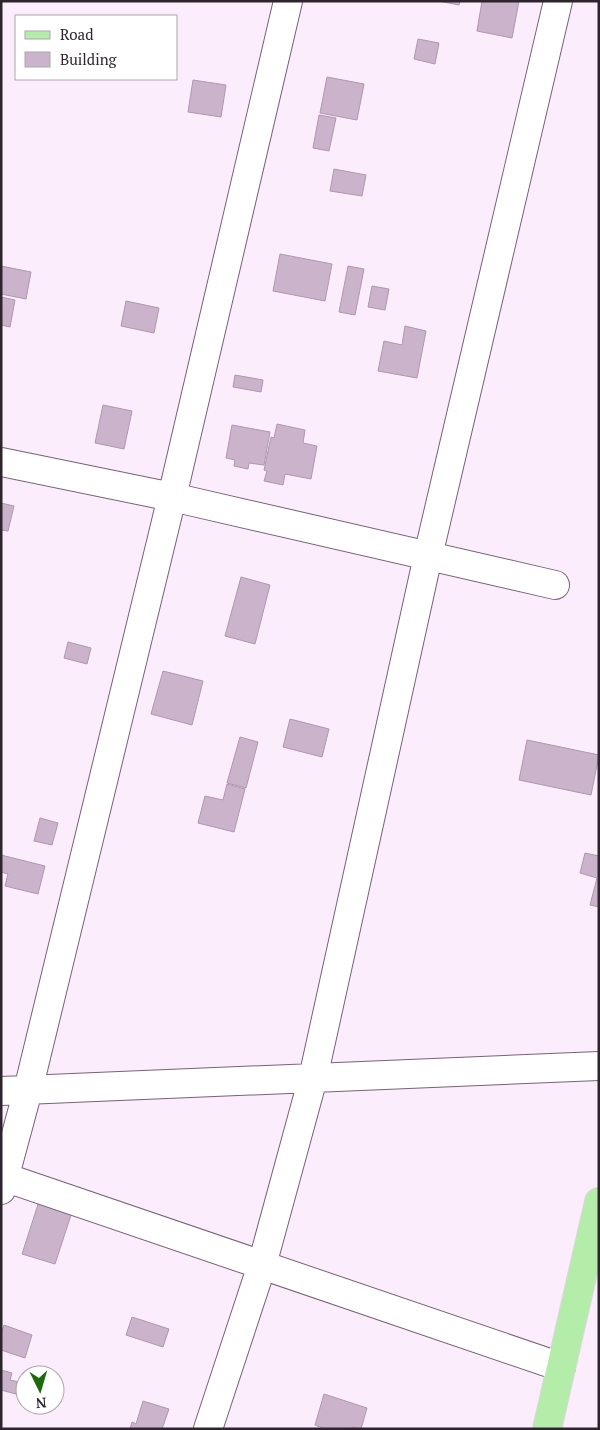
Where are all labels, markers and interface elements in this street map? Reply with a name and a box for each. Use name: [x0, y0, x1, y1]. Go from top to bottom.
legend: [15, 15, 178, 80]
text: Road: [60, 24, 93, 44]
text: Building: [60, 49, 118, 69]
north arrow: [15, 1365, 65, 1415]
text: N: [35, 1394, 47, 1413]

